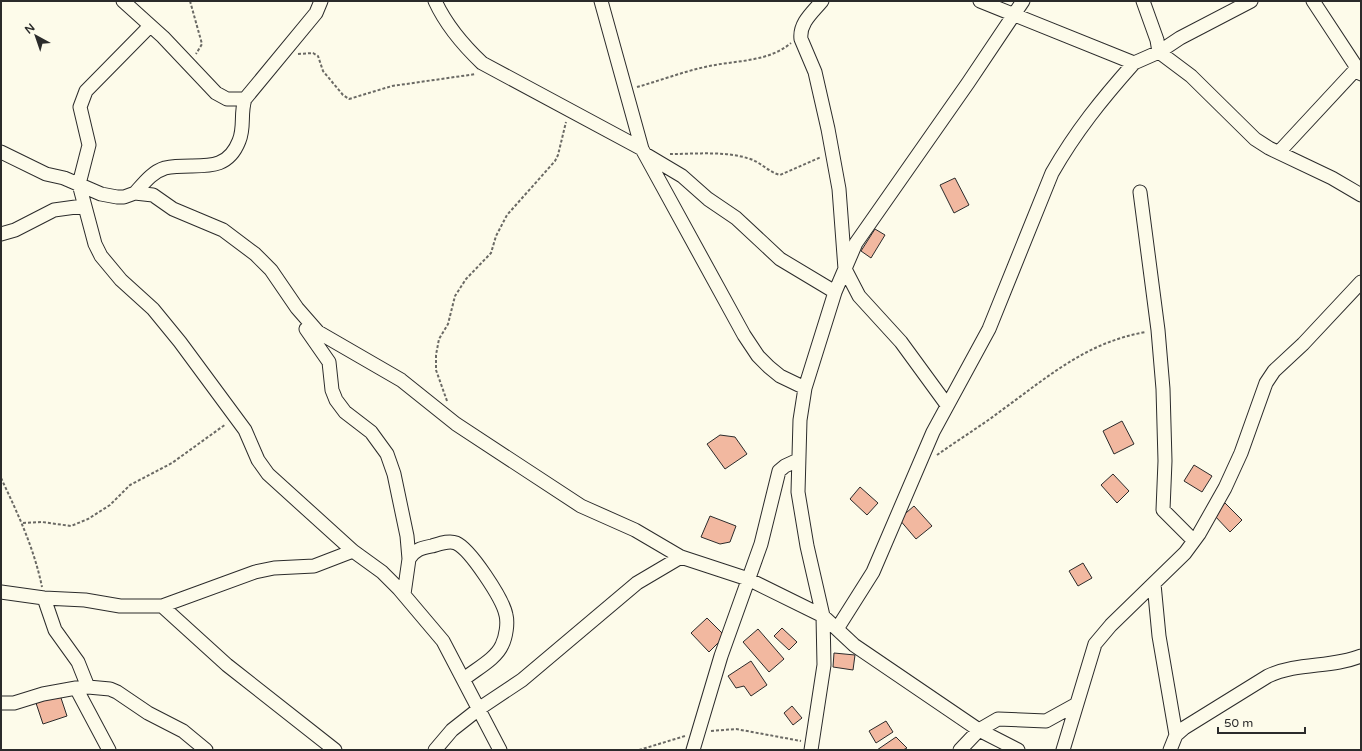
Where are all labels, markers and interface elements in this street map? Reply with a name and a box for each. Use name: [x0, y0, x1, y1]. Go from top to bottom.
north arrow: [16, 16, 56, 56]
text: N: [22, 21, 37, 37]
scale bar: [1218, 709, 1305, 735]
text: 50 m: [1224, 716, 1253, 730]

